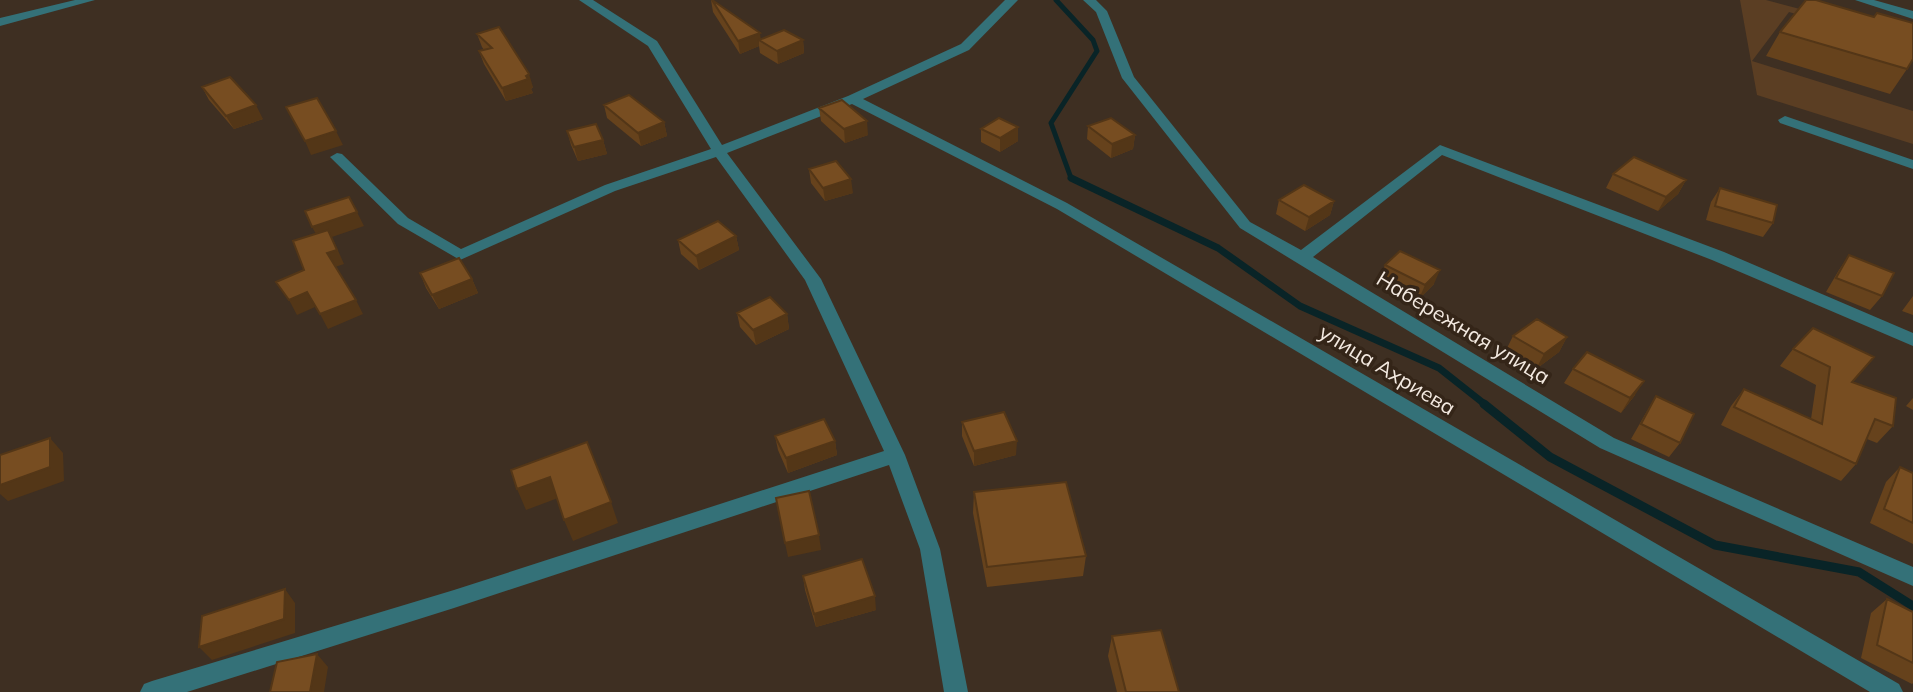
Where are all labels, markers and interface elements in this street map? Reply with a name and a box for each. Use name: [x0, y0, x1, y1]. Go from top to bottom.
street label: Набережная улица: [1372, 265, 1555, 389]
street label: улица Ахриева: [1315, 318, 1460, 420]

